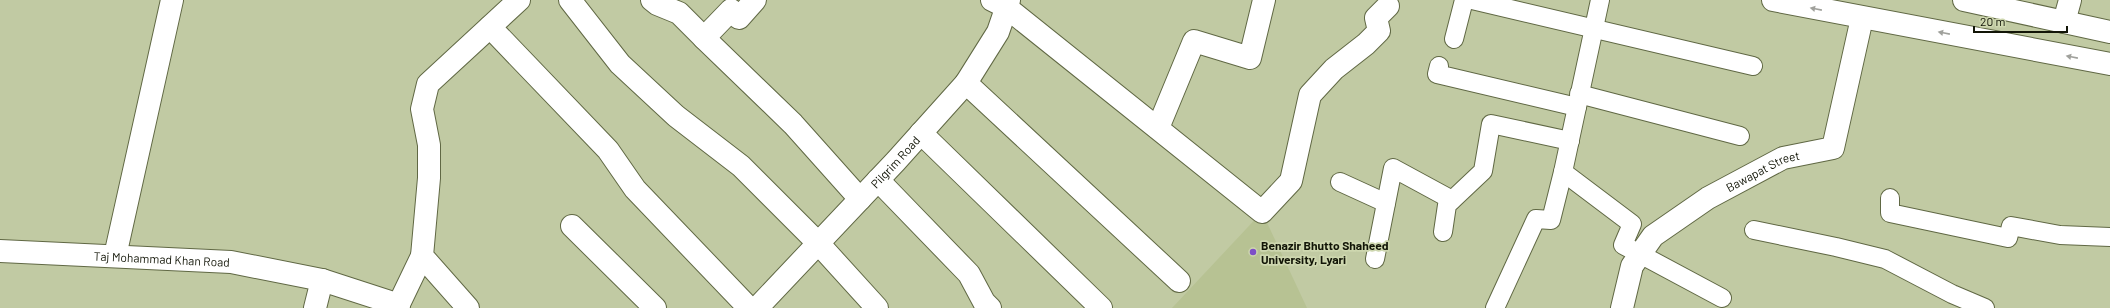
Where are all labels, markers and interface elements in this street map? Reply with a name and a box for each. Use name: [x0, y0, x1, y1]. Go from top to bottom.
one-way arrow: [1810, 5, 1822, 11]
scale bar: [1974, 8, 2067, 34]
text: 20 m: [1980, 14, 2006, 28]
one-way arrow: [1938, 30, 1950, 36]
one-way arrow: [2066, 54, 2078, 60]
street label: Pilgrim Road: [867, 133, 922, 191]
street label: Bawapat Street: [1723, 148, 1801, 194]
place label: Benazir Bhutto Shaheed University, Lyari: [1261, 238, 1389, 266]
marker: Benazir Bhutto Shaheed University, Lyari: [1248, 247, 1258, 257]
street label: Taj Mohammad Khan Road: [93, 248, 230, 269]

